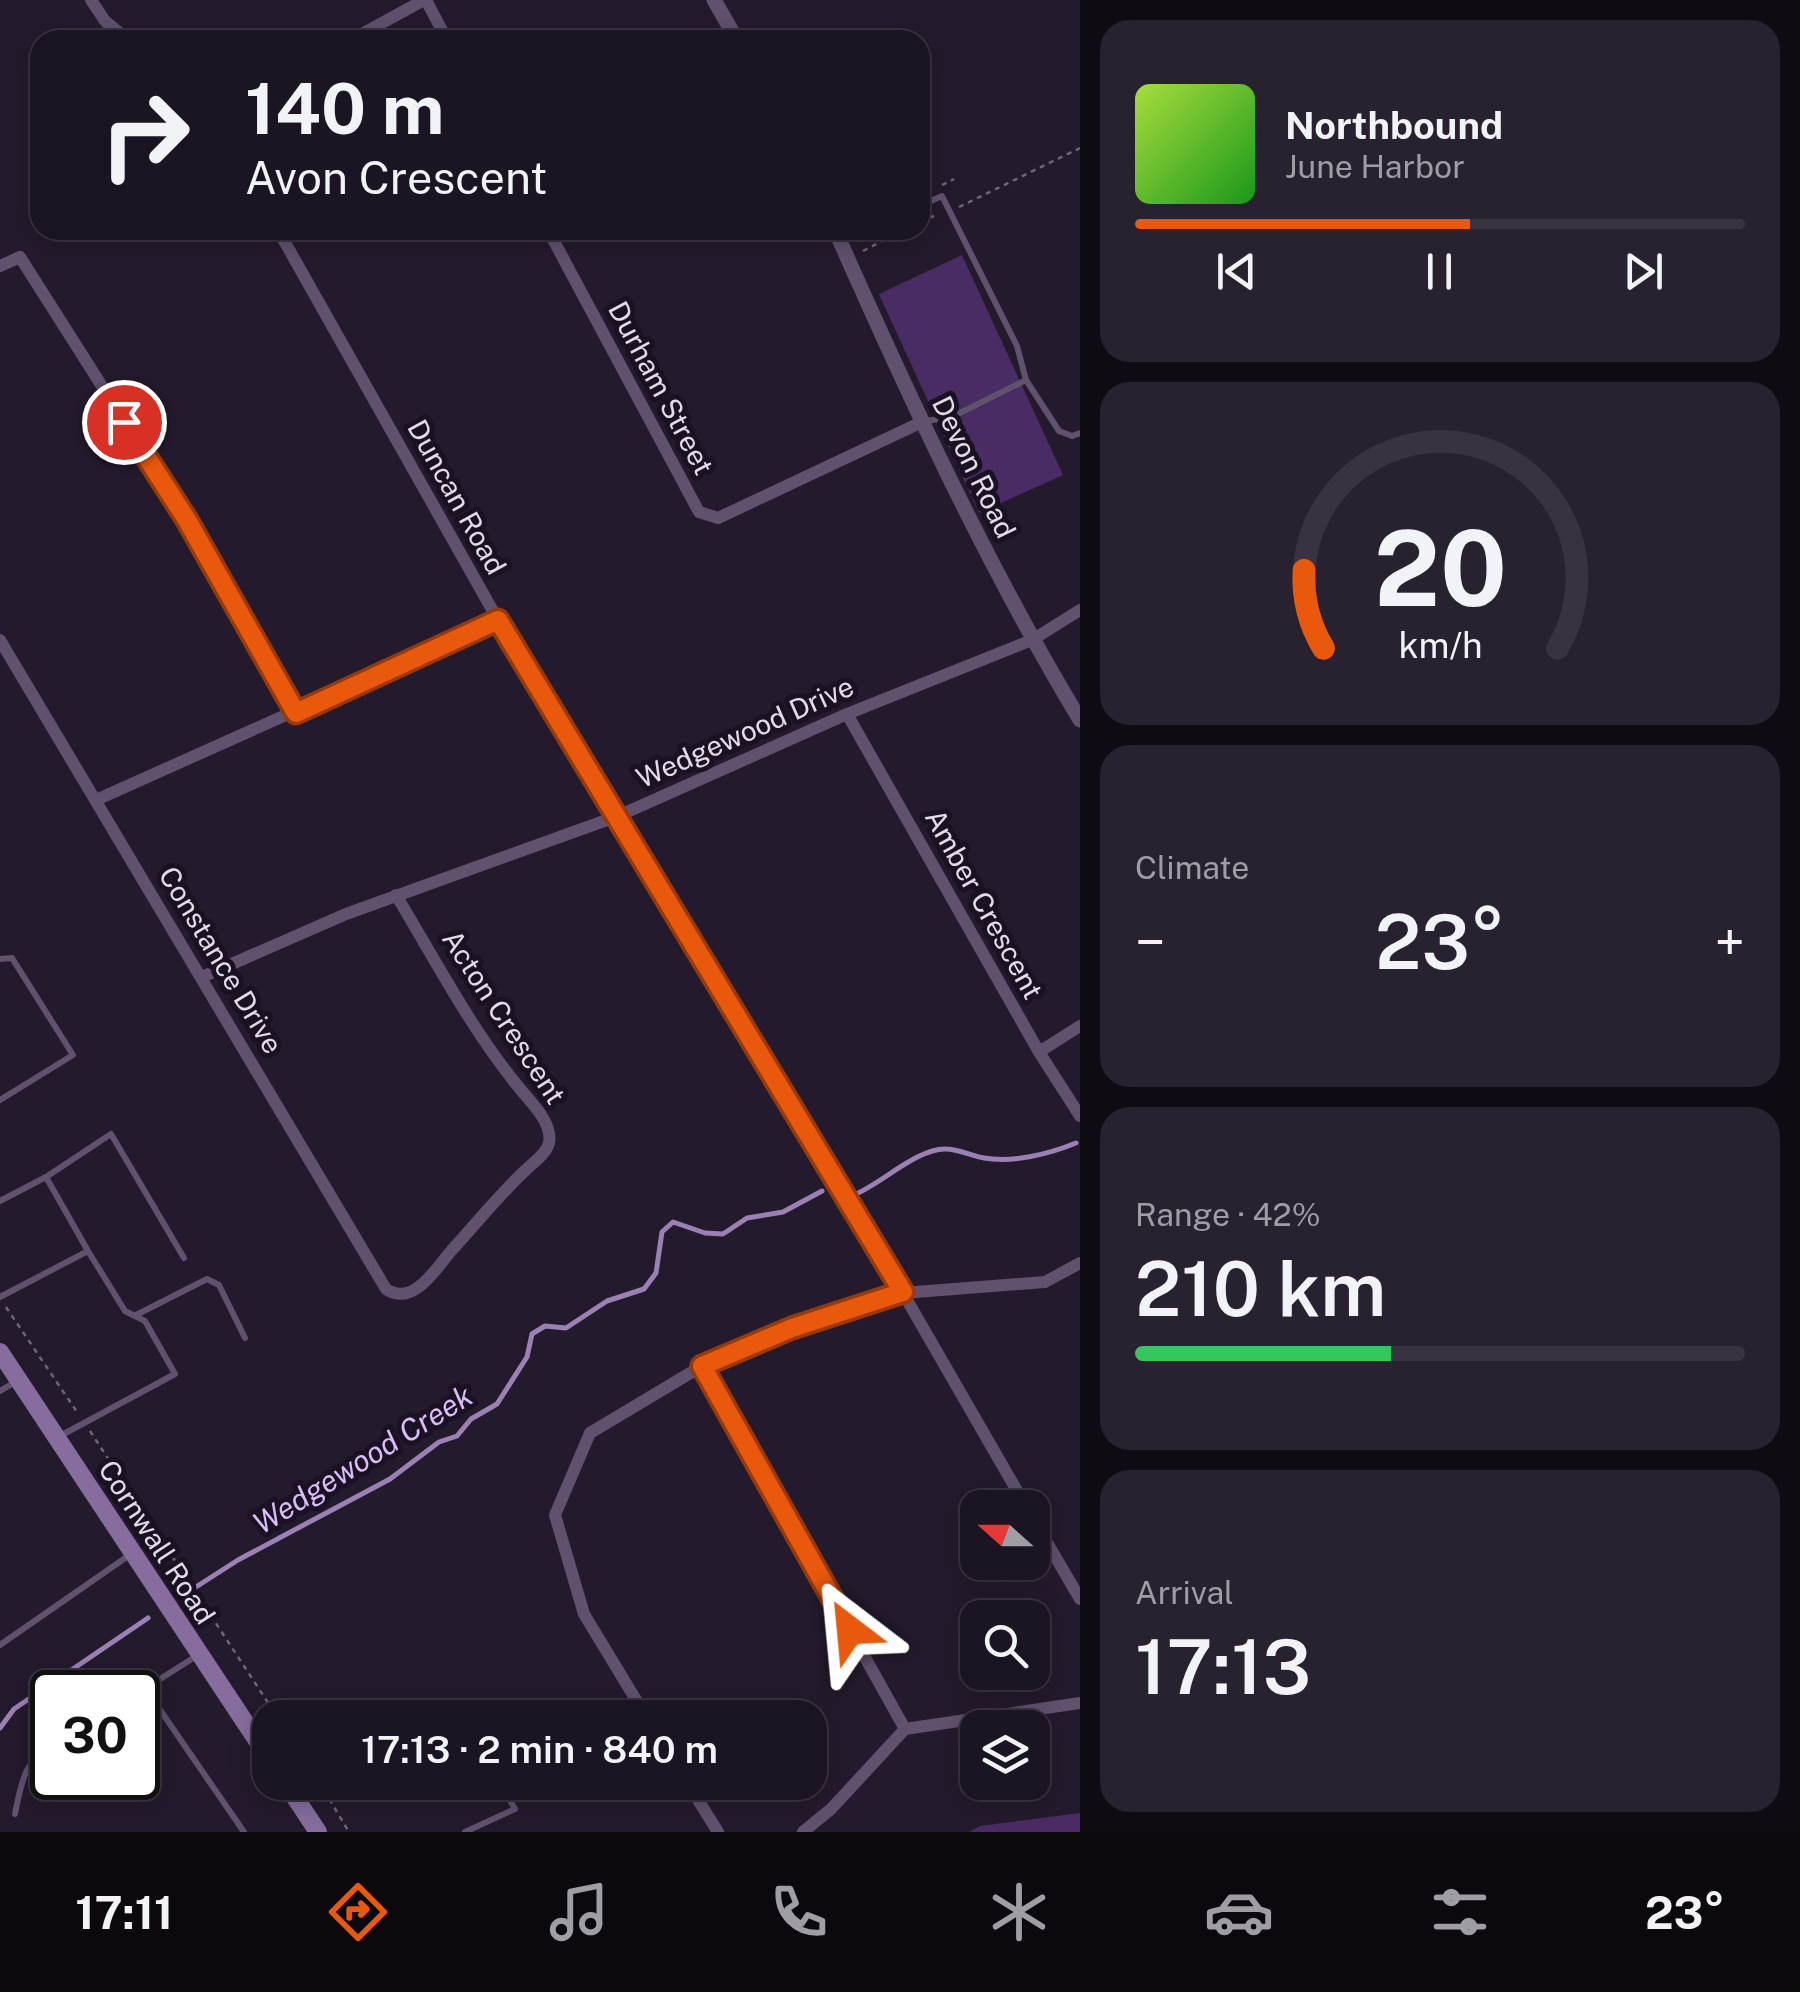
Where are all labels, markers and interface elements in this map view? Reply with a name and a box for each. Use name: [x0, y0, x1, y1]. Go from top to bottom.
text: 140 m: [245, 67, 444, 150]
icon: right: [80, 70, 210, 200]
text: Northbound: [1285, 103, 1503, 148]
text: June Harbor: [1285, 148, 1465, 185]
text: Avon Crescent: [245, 151, 547, 204]
icon: previous: [1209, 244, 1264, 299]
icon: pause: [1412, 244, 1467, 299]
icon: next: [1616, 244, 1671, 299]
street label: Durham Street: [602, 296, 721, 480]
pin: [82, 380, 167, 465]
street label: Devon Road: [926, 390, 1023, 543]
icon: arrive: [97, 395, 152, 450]
street label: Duncan Road: [401, 414, 514, 580]
text: 20: [1373, 507, 1507, 629]
text: km/h: [1398, 624, 1482, 666]
street label: Wedgewood Drive: [631, 669, 859, 794]
street label: Amber Crescent: [919, 803, 1050, 1004]
text: Climate: [1135, 849, 1249, 886]
street label: Constance Drive: [153, 860, 290, 1059]
text: 23°: [1375, 898, 1505, 986]
text: −: [1135, 910, 1166, 974]
text: +: [1714, 910, 1745, 974]
street label: Acton Crescent: [436, 924, 573, 1110]
text: Range · 42%: [1135, 1196, 1321, 1233]
text: 210 km: [1135, 1245, 1386, 1333]
water label: Wedgewood Creek: [246, 1377, 479, 1541]
street label: Cornwall Road: [92, 1454, 223, 1630]
north arrow: [960, 1490, 1050, 1580]
map controls: [960, 1490, 1050, 1800]
text: Arrival: [1135, 1574, 1234, 1611]
position arrow: [798, 1578, 902, 1682]
button: search: [960, 1600, 1050, 1690]
text: 17:13: [1135, 1623, 1311, 1711]
speed limit sign: 30: [30, 1670, 160, 1800]
button: layers: [960, 1710, 1050, 1800]
text: 17:13 · 2 min · 840 m: [361, 1727, 718, 1772]
icon: directions: [323, 1877, 393, 1947]
icon: music: [544, 1877, 614, 1947]
icon: phone: [764, 1877, 834, 1947]
icon: climate: [984, 1877, 1054, 1947]
icon: car: [1204, 1877, 1274, 1947]
icon: filters: [1425, 1877, 1495, 1947]
text: 17:11: [75, 1886, 173, 1939]
text: 23°: [1645, 1886, 1725, 1939]

